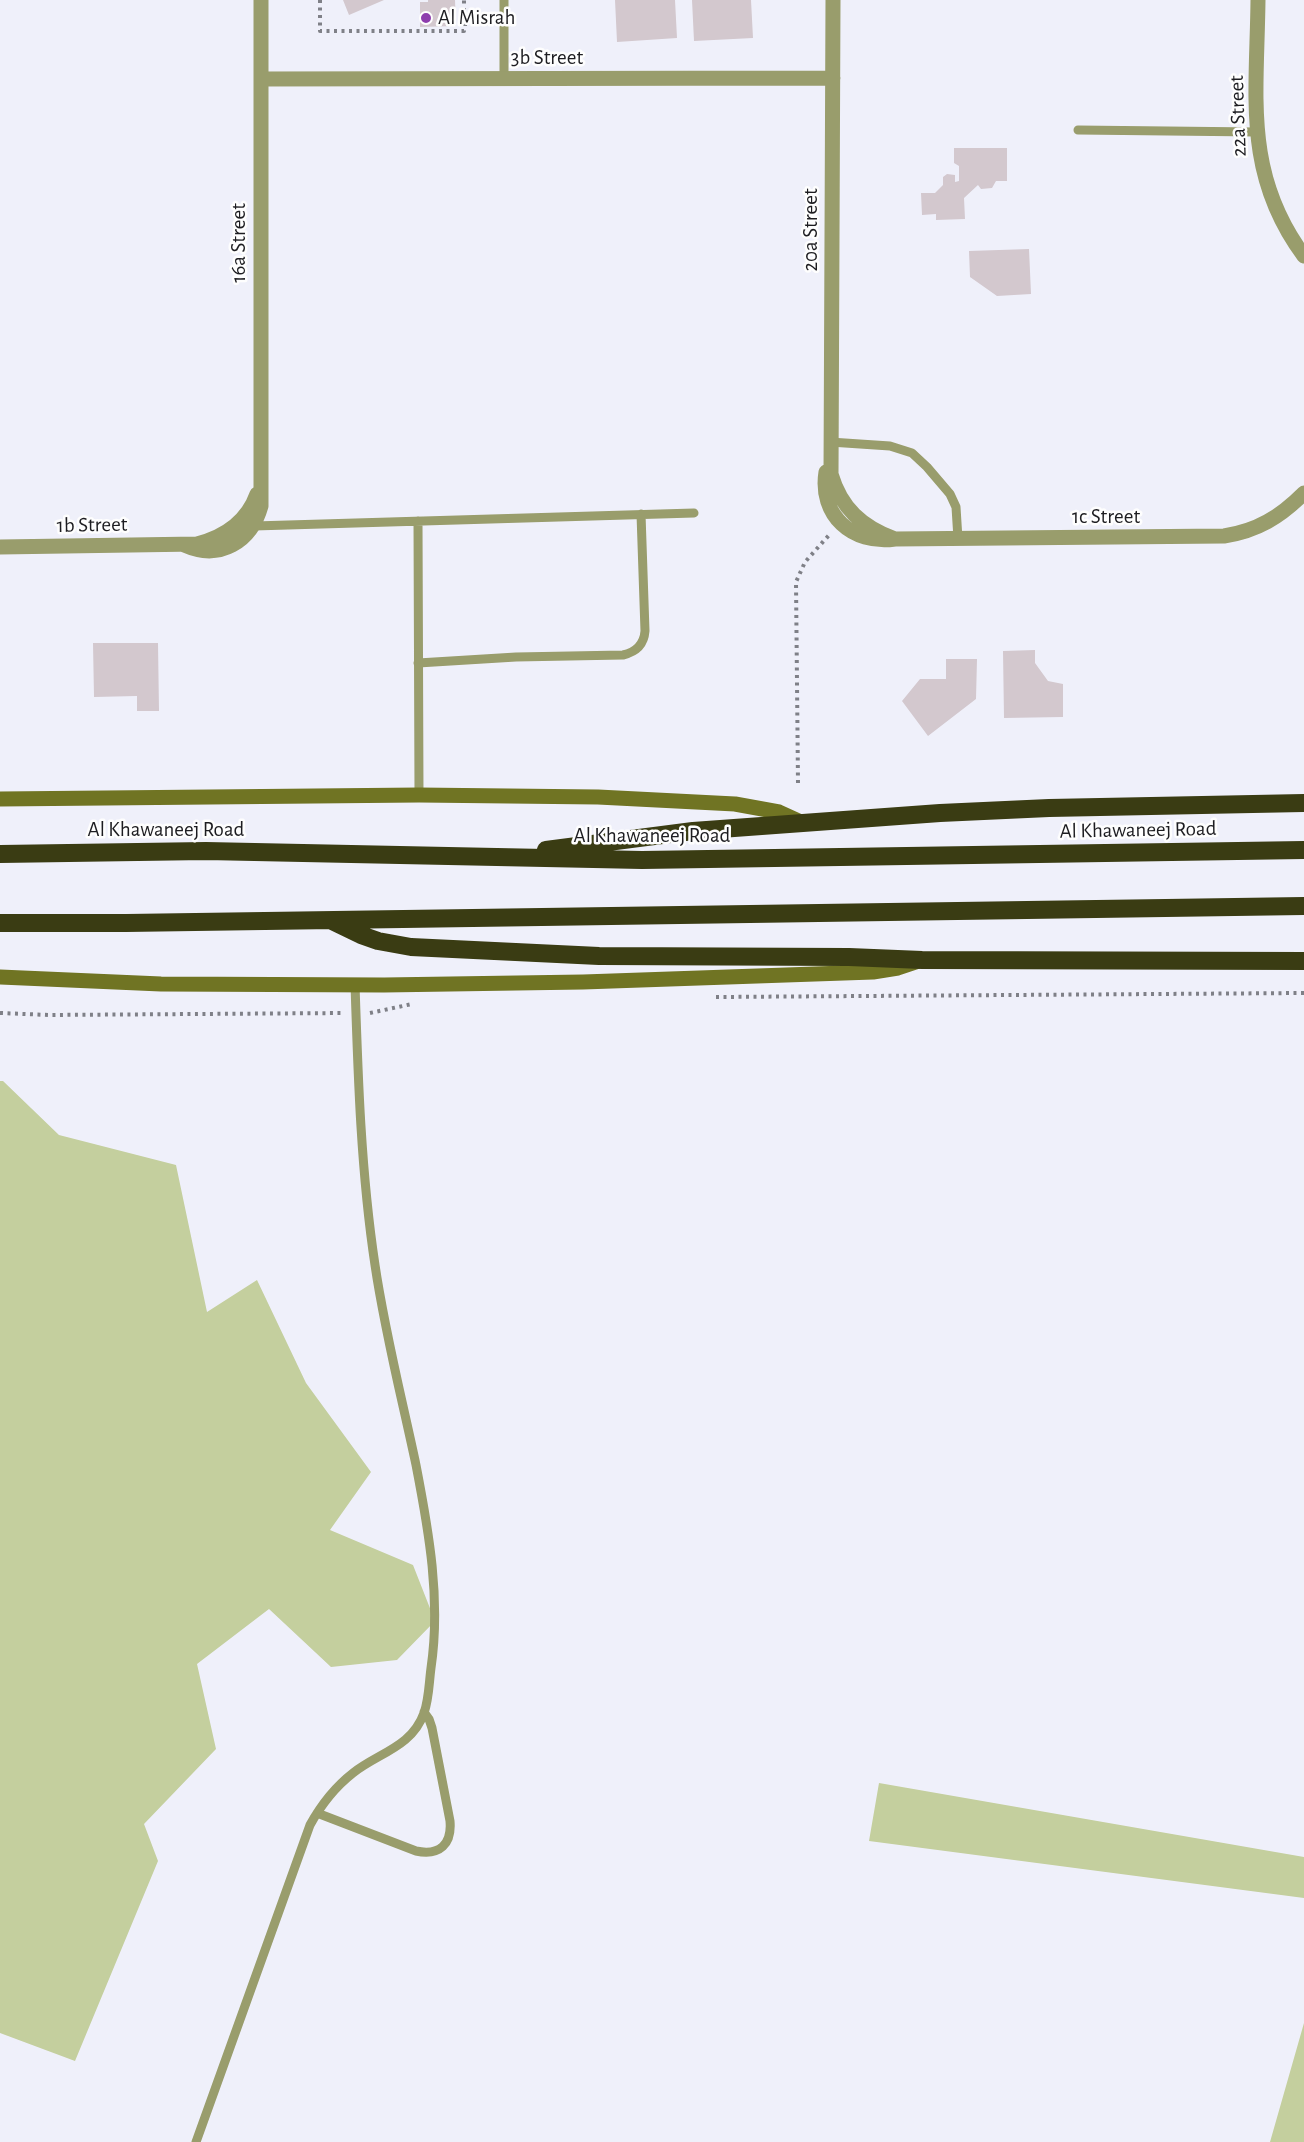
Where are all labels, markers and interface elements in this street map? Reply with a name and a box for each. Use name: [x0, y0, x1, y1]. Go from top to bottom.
place label: Al Misrah: [438, 5, 515, 31]
marker: Al Misrah: [419, 11, 433, 25]
street label: 3b Street: [511, 45, 583, 71]
street label: 22a Street: [1224, 75, 1252, 157]
street label: 20a Street: [798, 188, 824, 272]
street label: 16a Street: [226, 203, 252, 283]
street label: 1c Street: [1072, 504, 1140, 530]
street label: 1b Street: [56, 512, 128, 538]
street label: Al Khawaneej Road: [1059, 816, 1217, 844]
street label: Al Khawaneej Road: [88, 817, 244, 843]
street label: Al Khawaneej Road: [574, 823, 730, 849]

